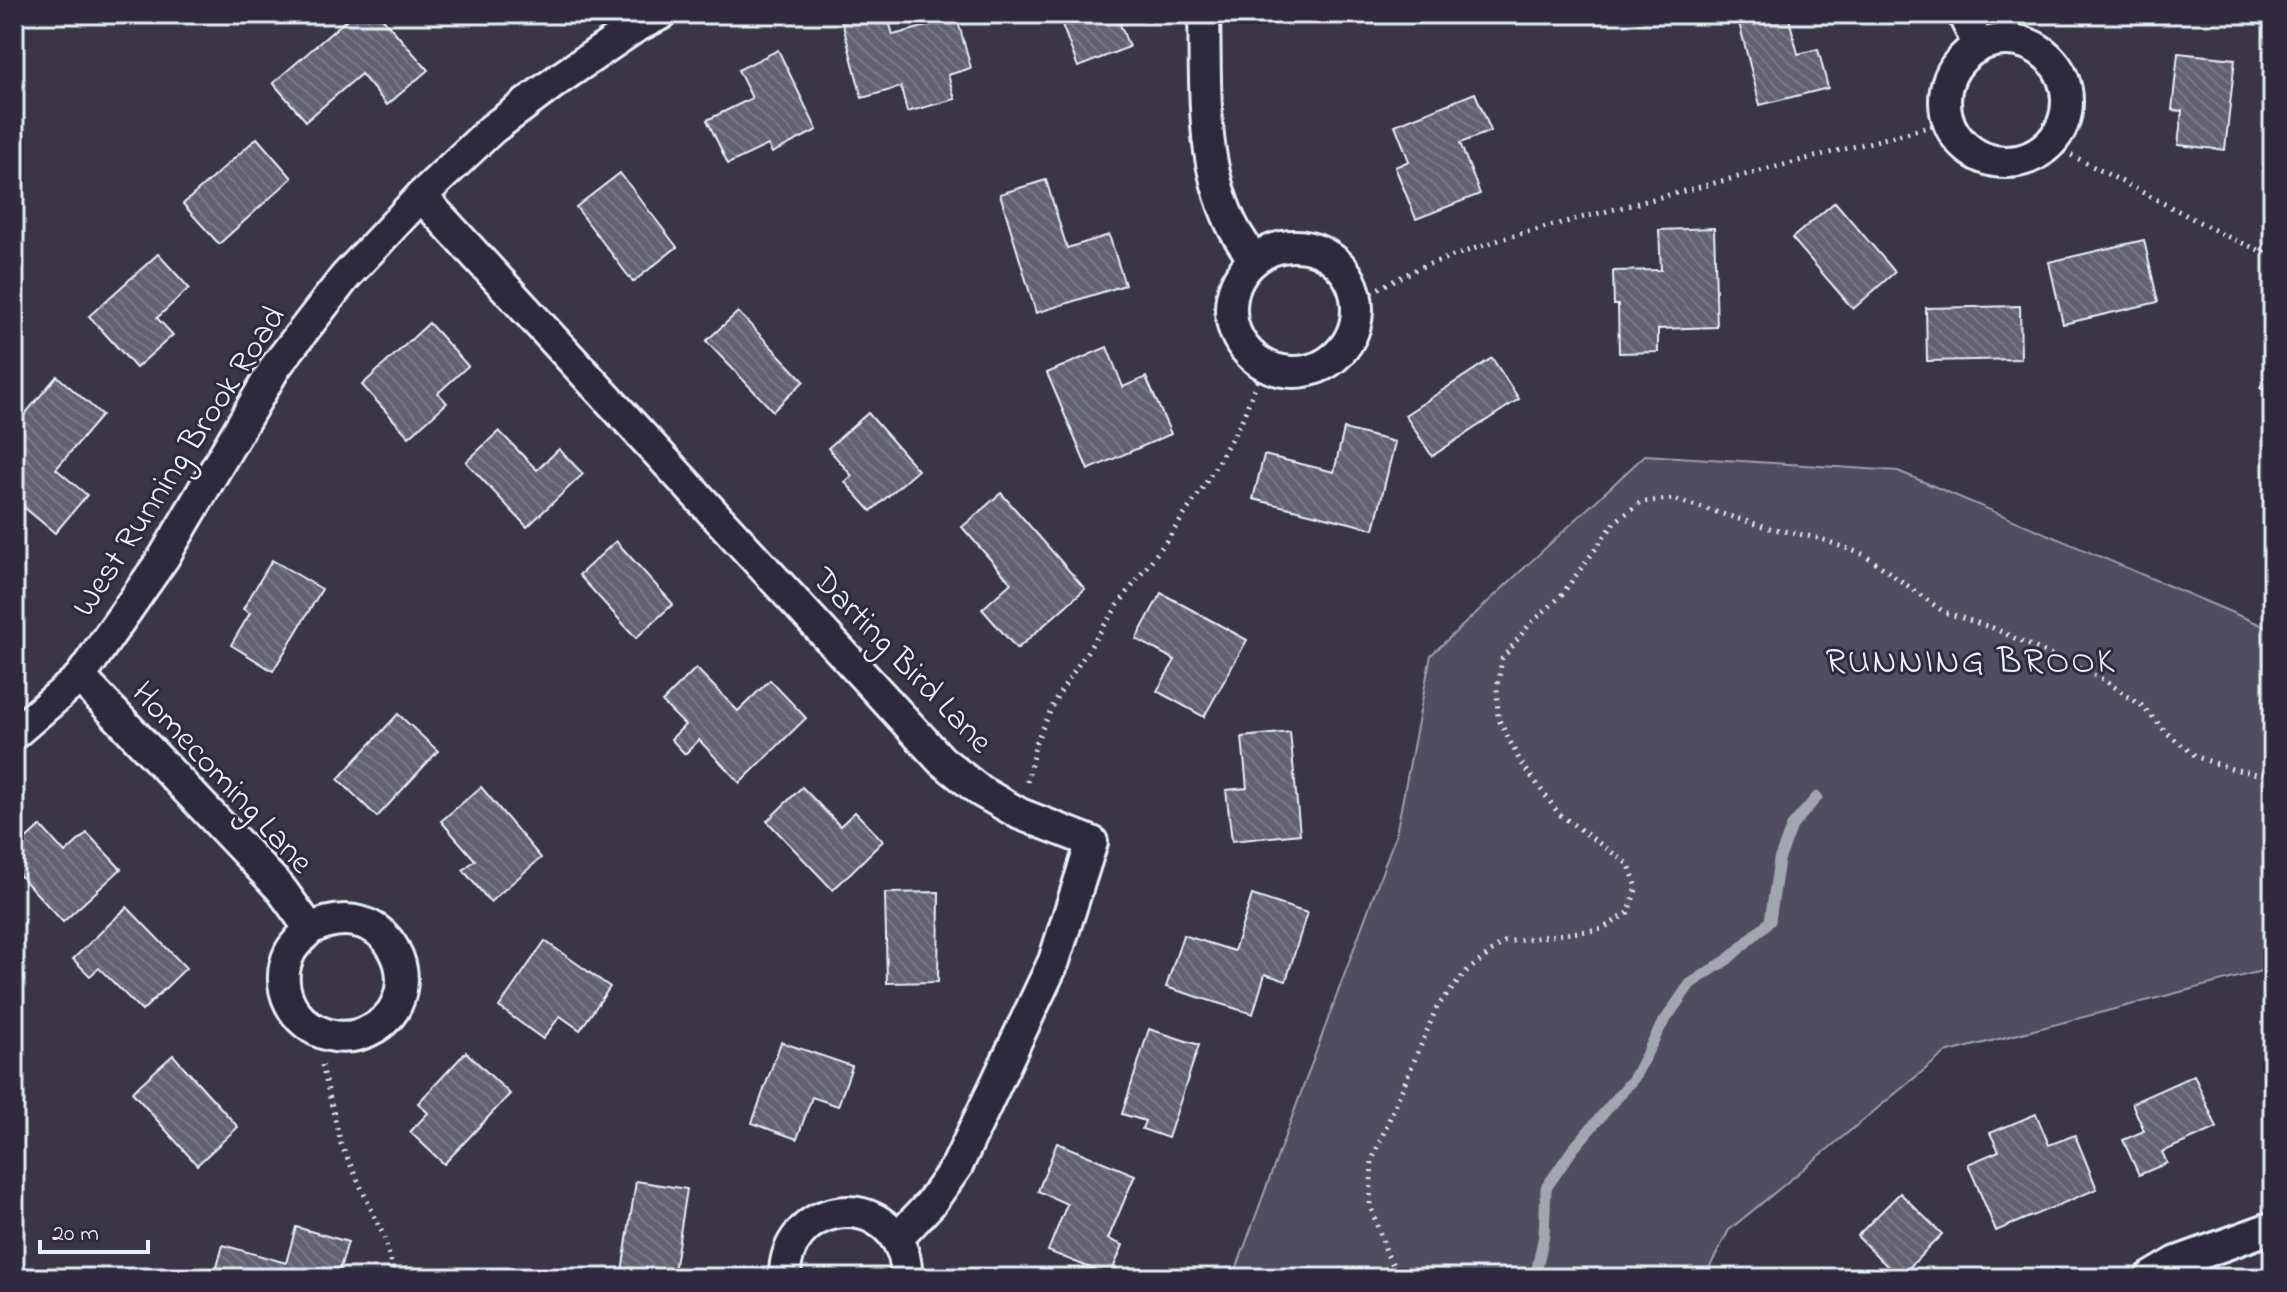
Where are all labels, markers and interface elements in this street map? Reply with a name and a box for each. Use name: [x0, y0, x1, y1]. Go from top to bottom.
street label: West Running Brook Road: [61, 297, 300, 628]
street label: Darting Bird Lane: [798, 557, 1004, 767]
district label: RUNNING BROOK: [1826, 637, 2116, 690]
street label: Homecoming Lane: [118, 671, 324, 887]
scale bar: [40, 1204, 148, 1254]
text: 20 m: [52, 1217, 99, 1252]

